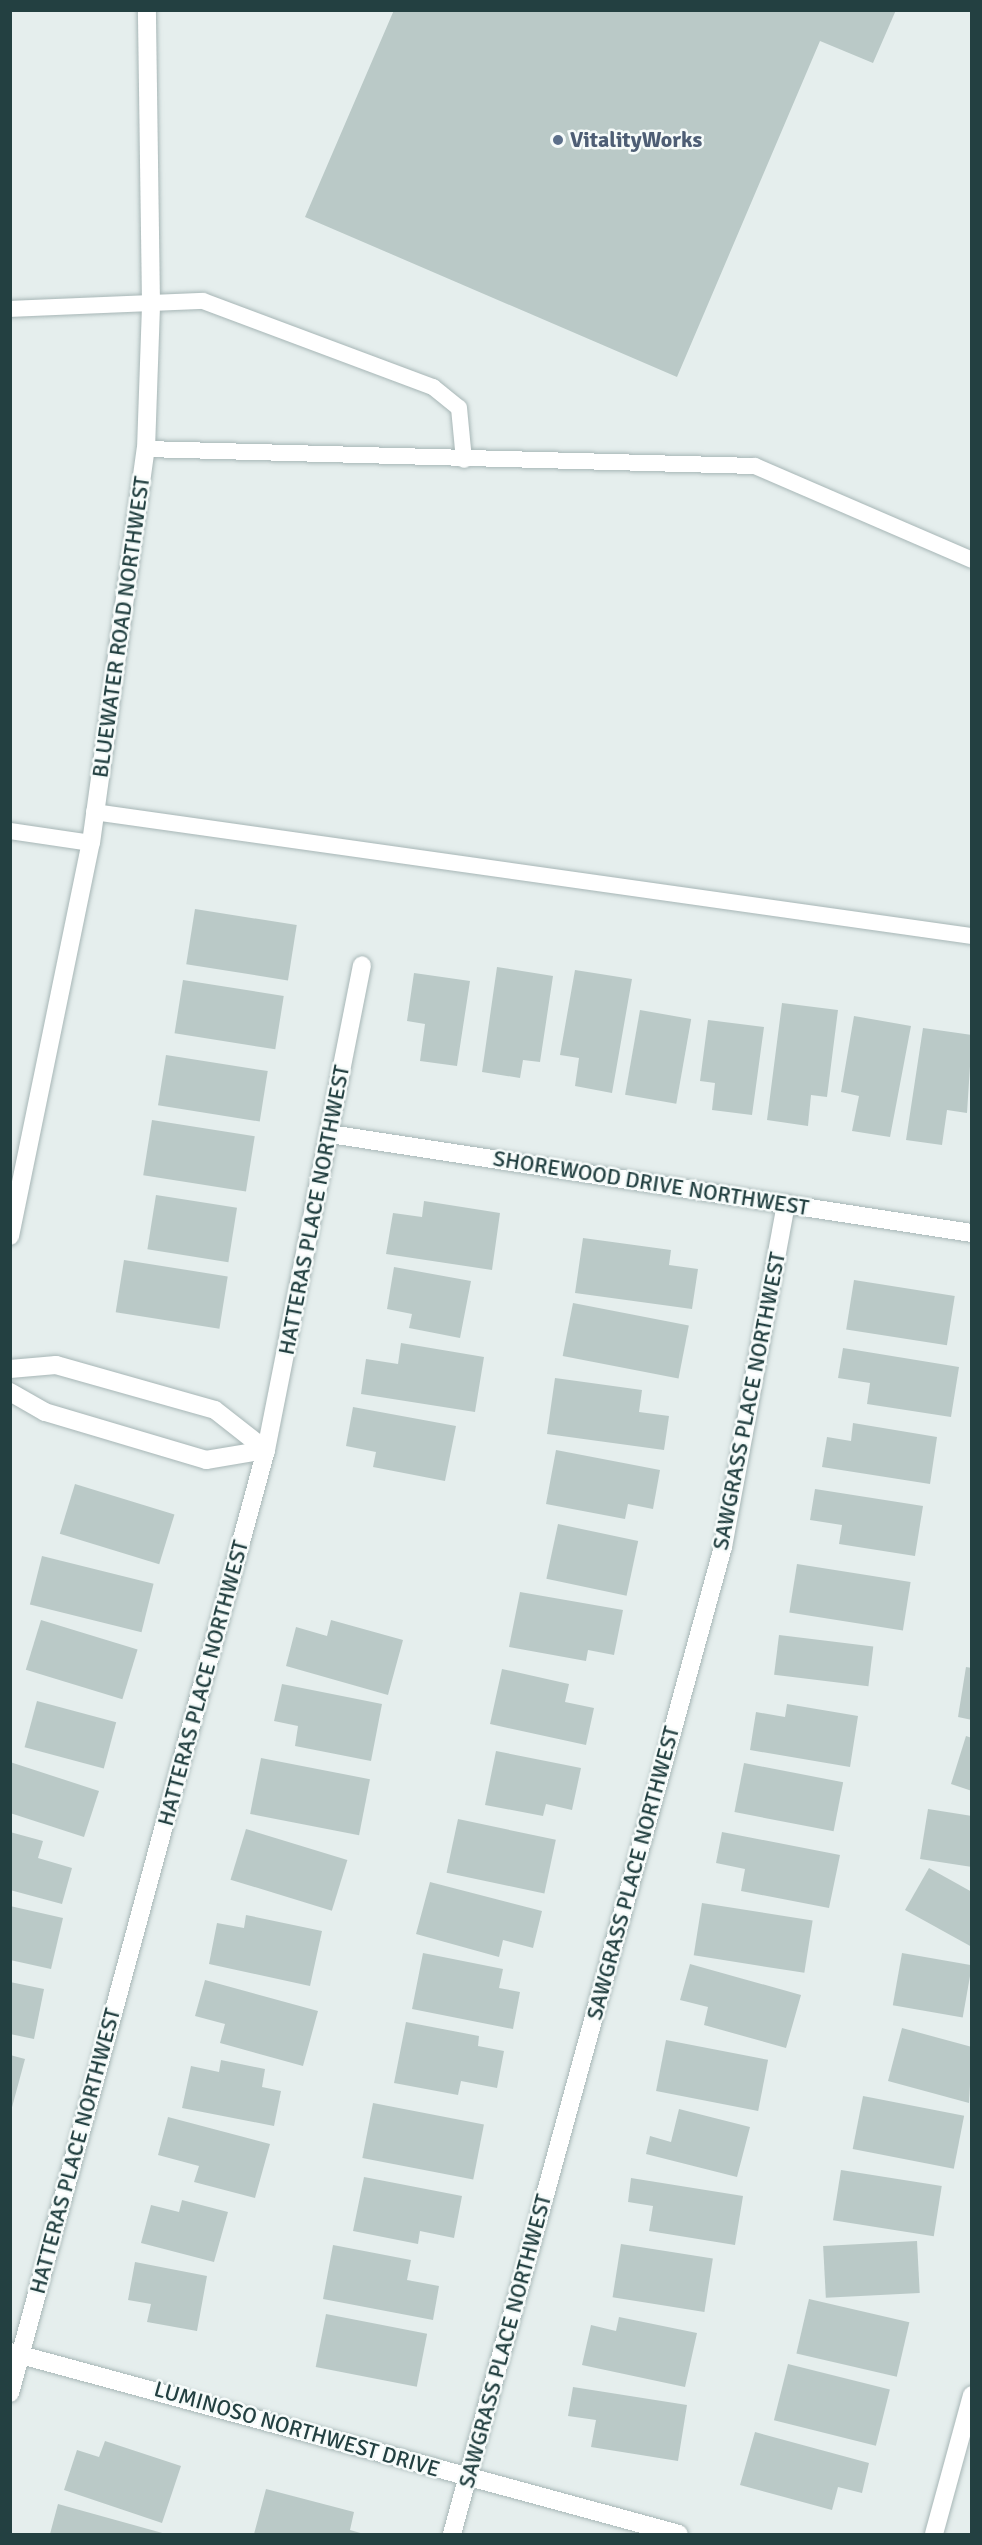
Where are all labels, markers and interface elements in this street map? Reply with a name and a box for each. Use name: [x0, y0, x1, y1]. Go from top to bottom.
place label: VitalityWorks: [570, 127, 702, 153]
marker: VitalityWorks: [551, 133, 565, 147]
street label: BLUEWATER ROAD NORTHWEST: [87, 475, 155, 779]
street label: HATTERAS PLACE NORTHWEST: [273, 1063, 355, 1357]
street label: SHOREWOOD DRIVE NORTHWEST: [491, 1145, 811, 1221]
street label: SAWGRASS PLACE NORTHWEST: [707, 1250, 791, 1552]
street label: HATTERAS PLACE NORTHWEST: [152, 1537, 254, 1829]
street label: SAWGRASS PLACE NORTHWEST: [581, 1723, 685, 2023]
street label: HATTERAS PLACE NORTHWEST: [24, 2005, 126, 2297]
street label: SAWGRASS PLACE NORTHWEST: [453, 2191, 557, 2491]
street label: LUMINOSO NORTHWEST DRIVE: [151, 2376, 443, 2482]

